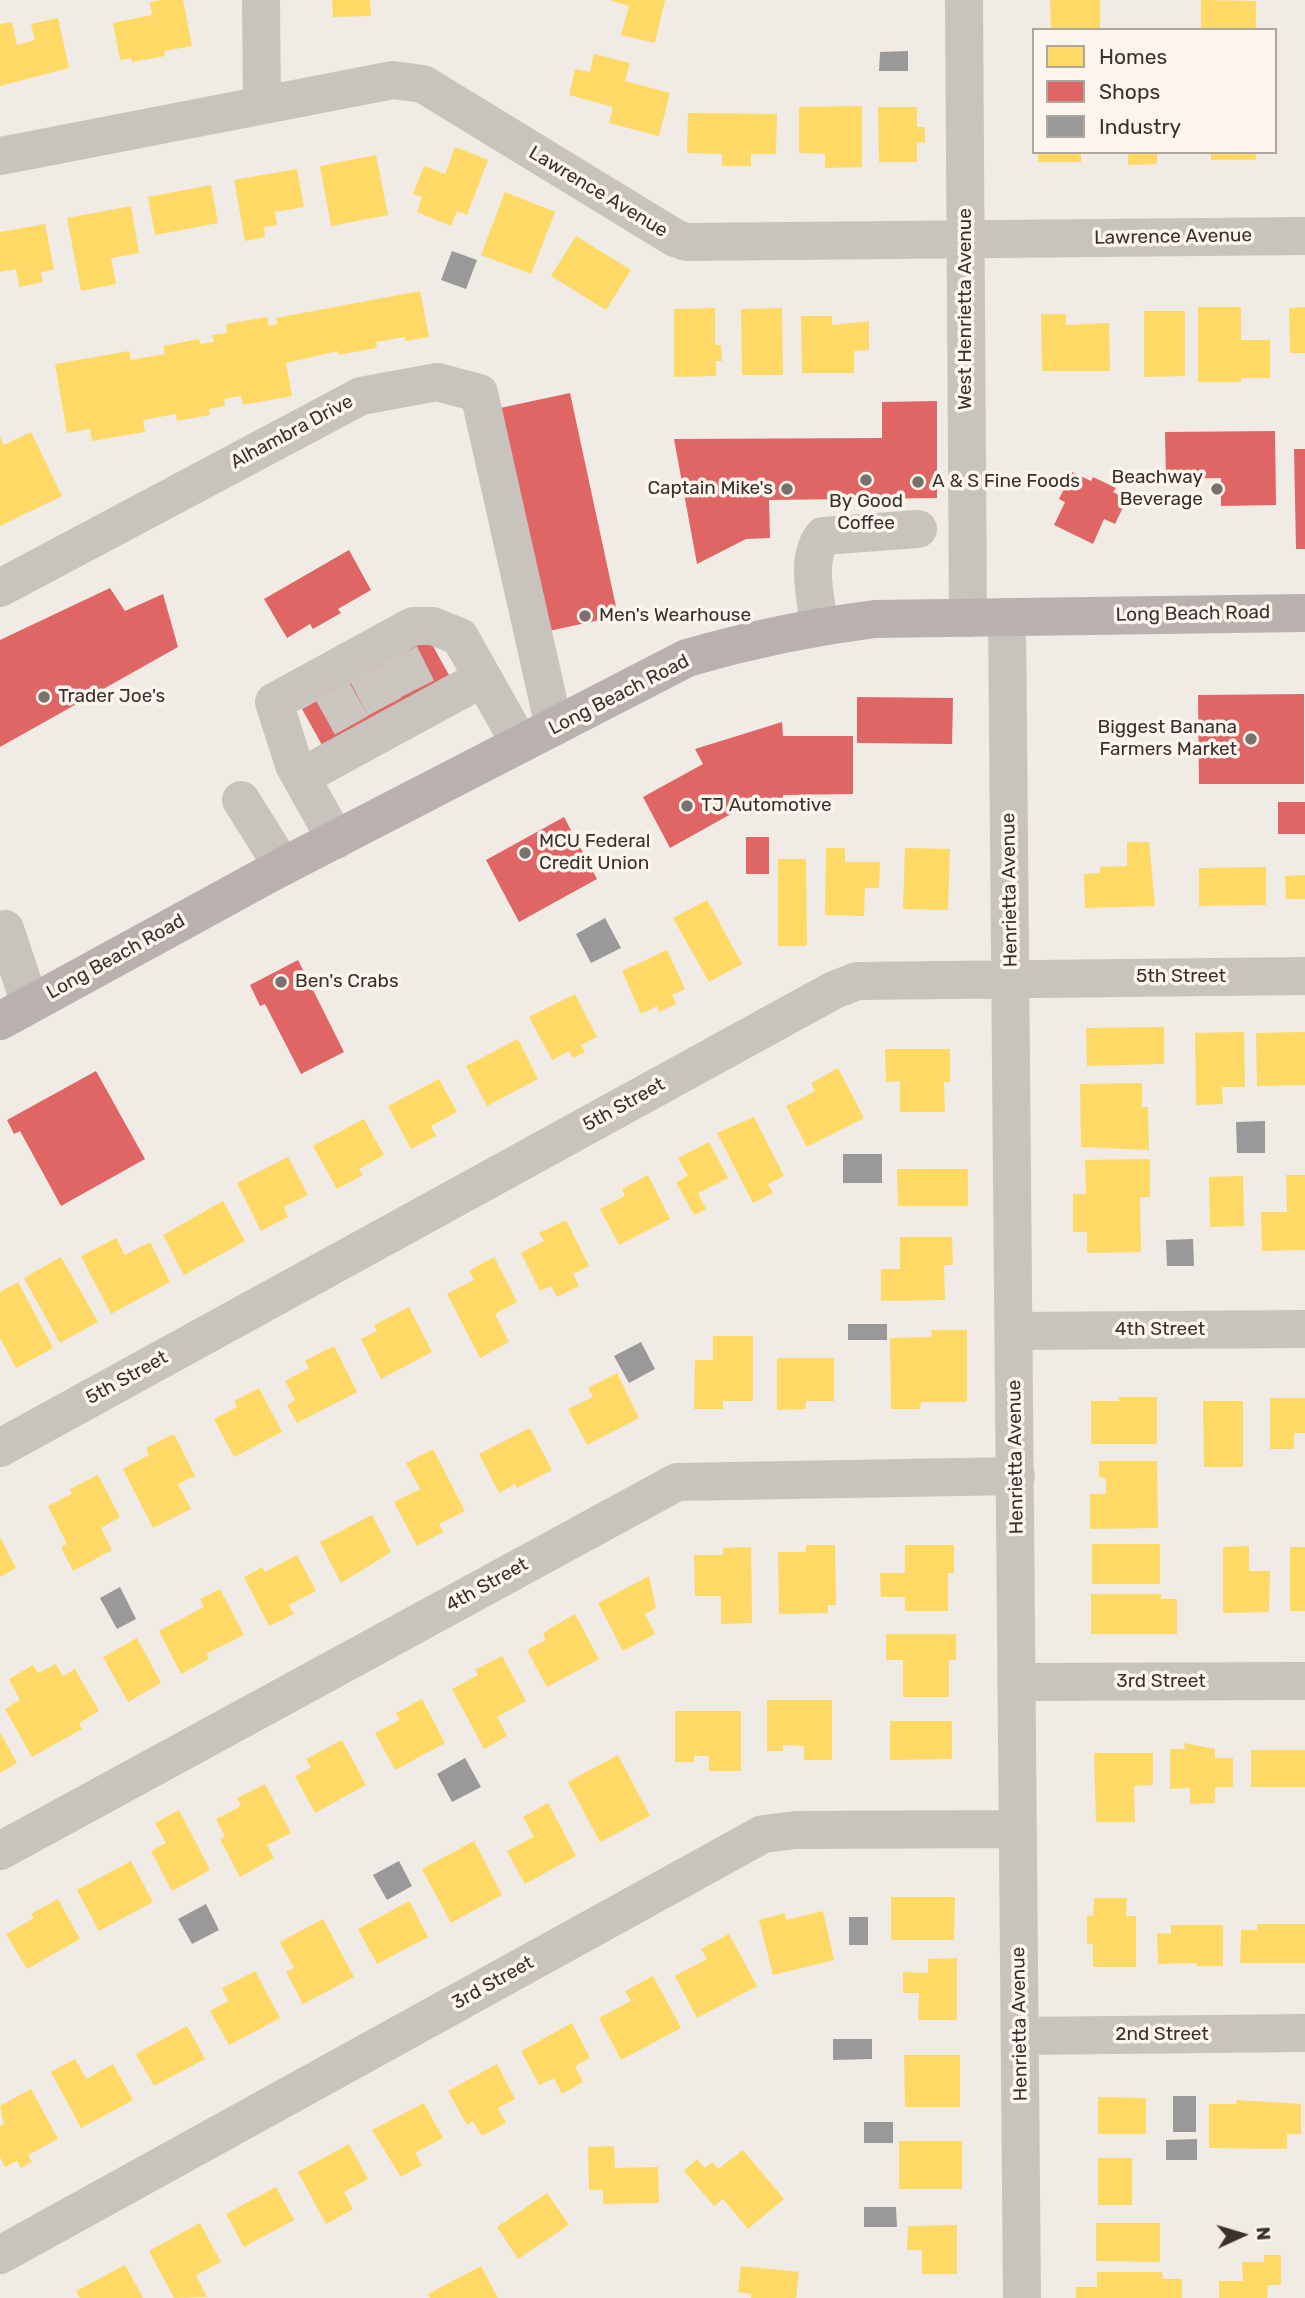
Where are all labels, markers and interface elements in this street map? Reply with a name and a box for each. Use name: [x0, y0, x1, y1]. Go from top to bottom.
legend: [1032, 28, 1277, 154]
text: Homes: [1099, 44, 1167, 69]
text: Shops: [1099, 79, 1160, 104]
text: Industry: [1099, 114, 1181, 139]
street label: Lawrence Avenue: [524, 142, 672, 242]
street label: West Henrietta Avenue: [955, 208, 977, 410]
street label: Lawrence Avenue: [1094, 224, 1252, 250]
street label: Alhambra Drive: [227, 390, 357, 474]
place label: Beachway Beverage: [1112, 467, 1203, 511]
place label: A & S Fine Foods: [932, 471, 1080, 493]
marker: By Good Coffee: [858, 472, 874, 488]
marker: A & S Fine Foods: [910, 474, 926, 490]
place label: Captain Mike's: [647, 478, 773, 500]
marker: Captain Mike's: [779, 481, 795, 497]
marker: Beachway Beverage: [1209, 481, 1225, 497]
place label: By Good Coffee: [829, 491, 903, 535]
street label: Long Beach Road: [1116, 601, 1270, 627]
place label: Men's Wearhouse: [599, 605, 751, 627]
marker: Men's Wearhouse: [577, 608, 593, 624]
street label: Long Beach Road: [545, 650, 693, 740]
place label: Trader Joe's: [58, 686, 165, 708]
marker: Trader Joe's: [36, 689, 52, 705]
place label: Biggest Banana Farmers Market: [1097, 717, 1237, 761]
marker: Biggest Banana Farmers Market: [1243, 731, 1259, 747]
place label: TJ Automotive: [701, 795, 832, 817]
marker: TJ Automotive: [679, 798, 695, 814]
street label: Henrietta Avenue: [997, 812, 1023, 968]
place label: MCU Federal Credit Union: [539, 831, 650, 875]
marker: MCU Federal Credit Union: [517, 845, 533, 861]
street label: Long Beach Road: [43, 910, 189, 1004]
street label: 5th Street: [1136, 966, 1226, 988]
place label: Ben's Crabs: [295, 971, 399, 993]
marker: Ben's Crabs: [273, 974, 289, 990]
street label: 5th Street: [579, 1073, 669, 1137]
street label: 4th Street: [1115, 1319, 1205, 1341]
street label: 5th Street: [82, 1346, 172, 1410]
street label: Henrietta Avenue: [1003, 1379, 1029, 1535]
street label: 4th Street: [442, 1553, 532, 1617]
street label: 3rd Street: [1116, 1671, 1206, 1693]
street label: Henrietta Avenue: [1007, 1946, 1033, 2102]
street label: 3rd Street: [448, 1951, 538, 2015]
street label: 2nd Street: [1115, 2024, 1209, 2046]
north arrow: [1207, 2200, 1277, 2270]
text: N: [1251, 2226, 1275, 2241]

